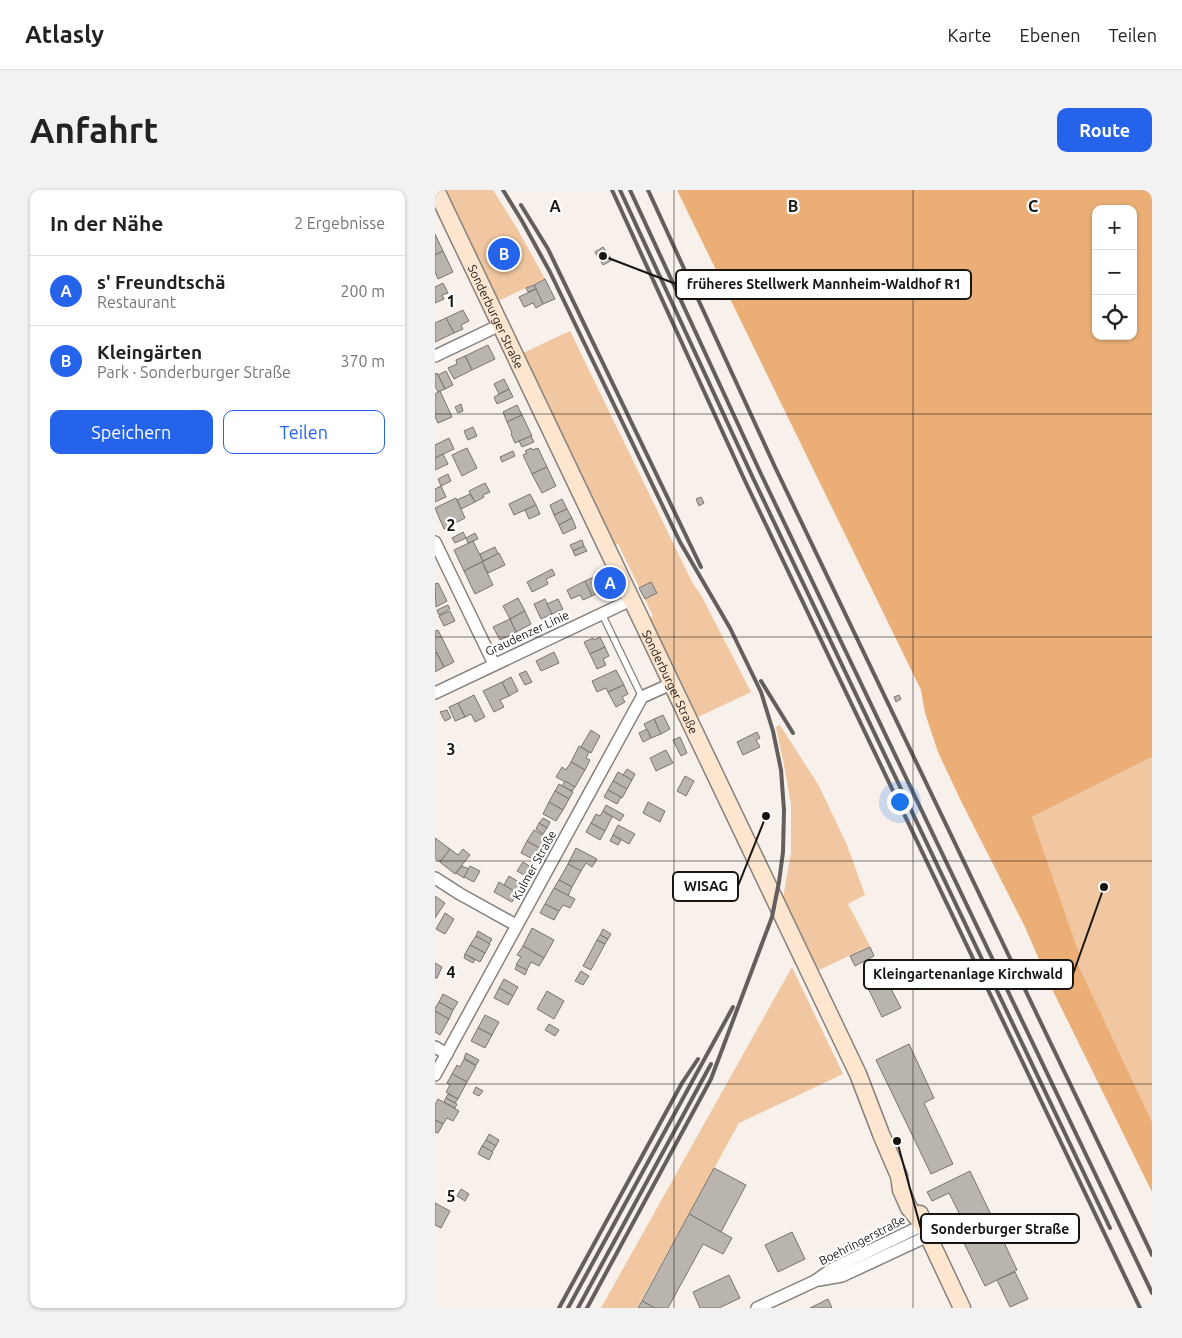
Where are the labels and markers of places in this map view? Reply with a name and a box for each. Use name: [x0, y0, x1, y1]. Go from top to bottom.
pin: B: [488, 235, 520, 273]
callout: früheres Stellwerk Mannheim-Waldhof R1: [676, 270, 971, 299]
pin: A: [594, 564, 626, 602]
callout: WISAG: [673, 872, 738, 901]
callout: Kleingartenanlage Kirchwald: [864, 960, 1073, 989]
callout: Sonderburger Straße: [921, 1214, 1079, 1243]

